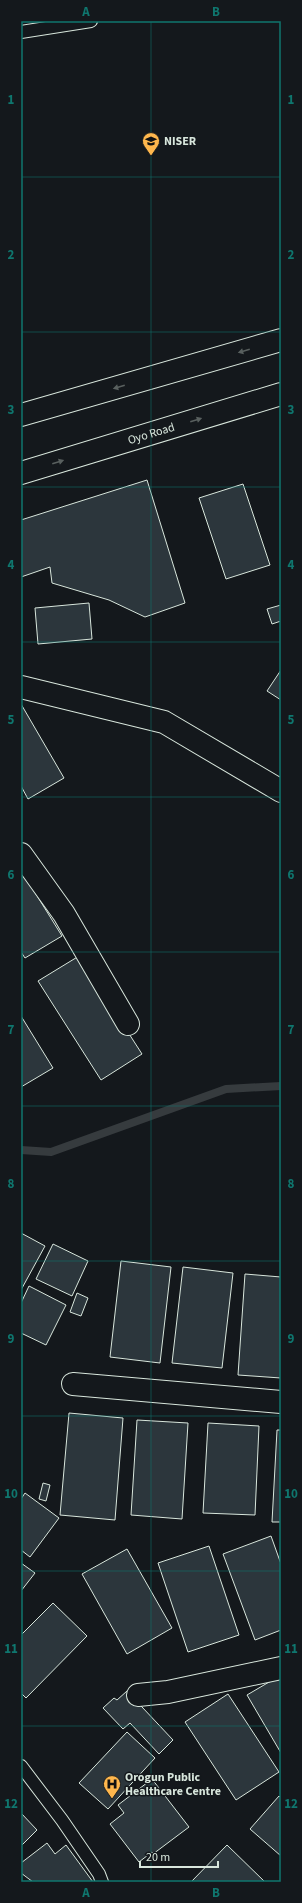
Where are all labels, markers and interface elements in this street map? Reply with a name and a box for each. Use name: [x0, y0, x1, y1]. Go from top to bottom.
text: A: [81, 3, 90, 21]
text: B: [212, 3, 220, 21]
text: 1: [8, 91, 15, 109]
text: 1: [288, 91, 295, 109]
school or university icon: NISER: [141, 131, 161, 156]
place label: NISER: [164, 133, 197, 150]
text: 2: [8, 246, 15, 264]
text: 2: [288, 246, 295, 264]
one-way arrow: [237, 348, 249, 354]
one-way arrow: [112, 384, 124, 390]
text: 3: [8, 401, 15, 419]
text: 3: [288, 401, 295, 419]
one-way arrow: [190, 417, 202, 423]
street label: Oyo Road: [126, 418, 177, 449]
one-way arrow: [53, 459, 65, 465]
text: 4: [8, 556, 15, 574]
text: 4: [288, 556, 295, 574]
text: 5: [8, 711, 15, 729]
text: 5: [288, 711, 295, 729]
text: 6: [8, 866, 15, 884]
text: 6: [288, 866, 295, 884]
text: 7: [8, 1021, 15, 1039]
text: 7: [288, 1021, 295, 1039]
text: 8: [8, 1175, 15, 1193]
text: 8: [288, 1175, 295, 1193]
text: 9: [8, 1330, 15, 1348]
text: 9: [288, 1330, 295, 1348]
text: 10: [4, 1485, 18, 1503]
text: 10: [284, 1485, 298, 1503]
text: 11: [4, 1640, 18, 1658]
text: 11: [284, 1640, 298, 1658]
place label: Orogun Public Healthcare Centre: [125, 1769, 221, 1800]
hospital icon: Orogun Public Healthcare Centre: [102, 1774, 122, 1799]
text: 12: [4, 1795, 18, 1813]
text: 12: [284, 1795, 298, 1813]
scale bar: [140, 1843, 218, 1869]
text: 20 m: [146, 1849, 170, 1866]
text: A: [81, 1884, 90, 1902]
text: B: [212, 1884, 220, 1902]

